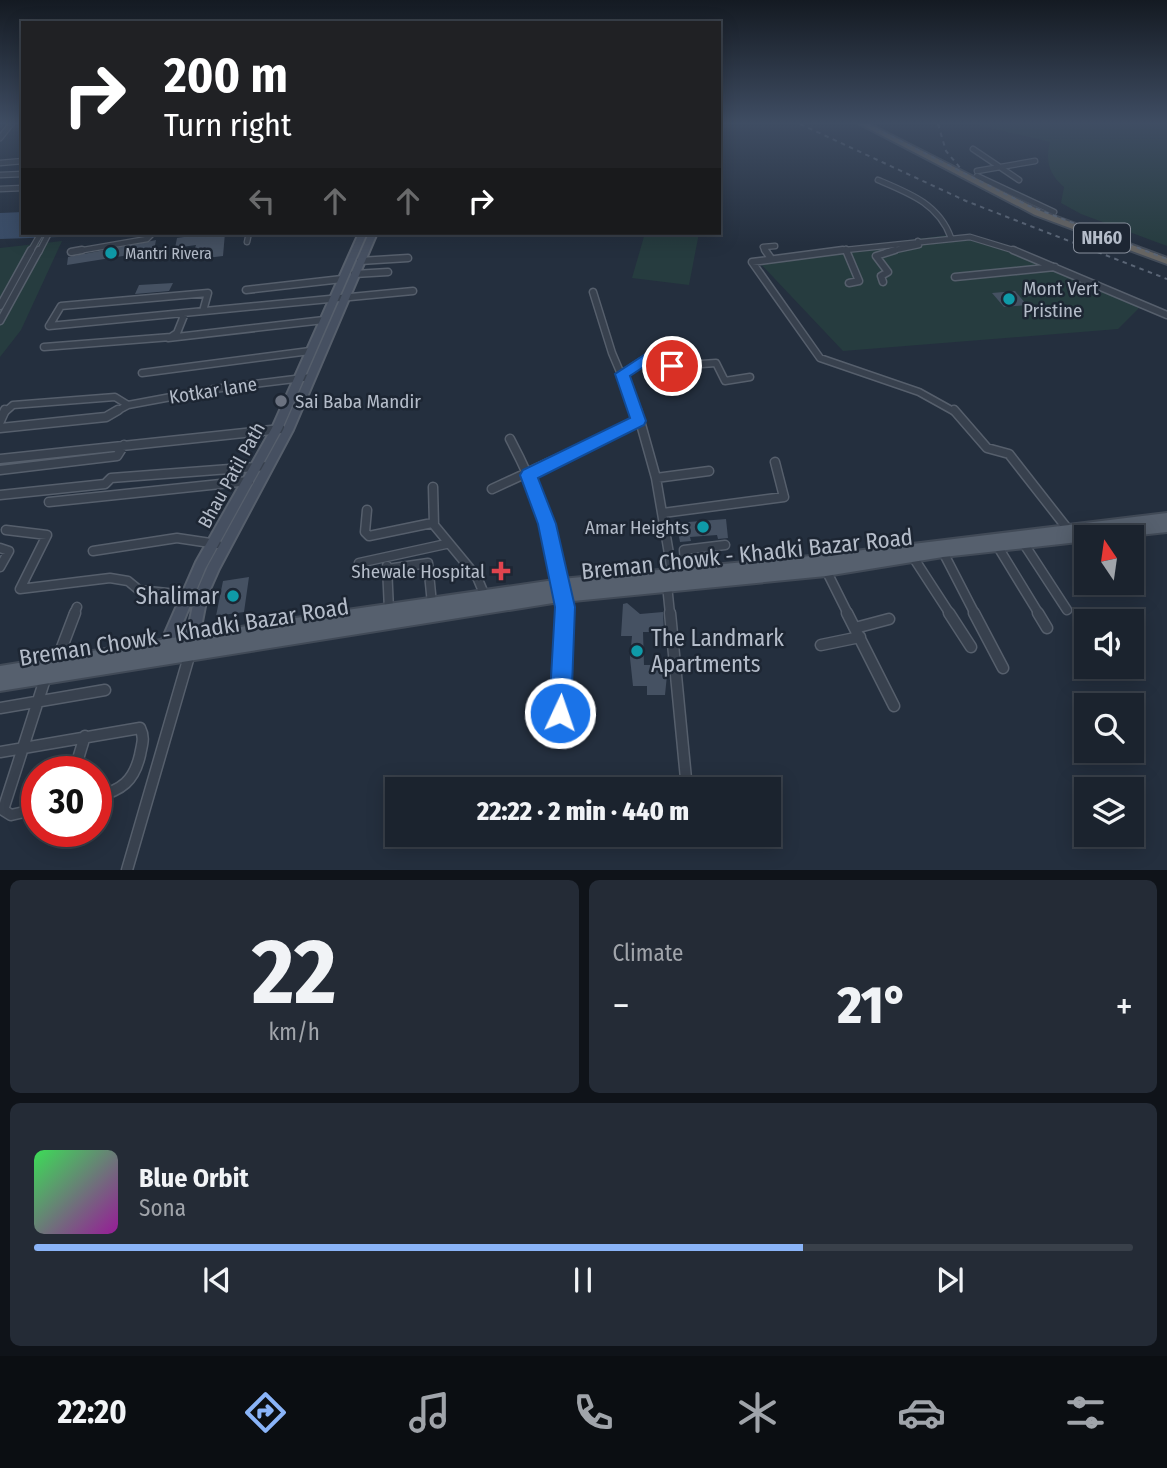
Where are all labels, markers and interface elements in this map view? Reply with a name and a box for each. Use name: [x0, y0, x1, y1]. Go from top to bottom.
text: 200 m: [164, 46, 288, 105]
icon: right: [49, 49, 140, 140]
text: Turn right: [164, 106, 291, 144]
icon: left: [243, 182, 281, 220]
icon: ahead: [316, 182, 354, 220]
icon: ahead: [389, 182, 427, 220]
icon: right: [462, 182, 500, 220]
road number: NH60: [1074, 224, 1130, 252]
place label: Mantri Rivera: [125, 244, 212, 263]
marker: Mantri Rivera: [103, 245, 119, 261]
place label: Mont Vert Pristine: [1023, 277, 1099, 322]
marker: Mont Vert Pristine: [1001, 291, 1017, 307]
pin: [642, 336, 702, 396]
icon: arrive: [653, 347, 691, 385]
street label: Kotkar lane: [168, 372, 259, 409]
place label: Sai Baba Mandir: [295, 390, 421, 413]
marker: Sai Baba Mandir: [273, 393, 289, 409]
street label: Bhau Patil Path: [193, 418, 270, 532]
place label: Amar Heights: [585, 516, 689, 539]
marker: Amar Heights: [695, 519, 711, 535]
street label: Breman Chowk - Khadki Bazar Road: [580, 523, 914, 585]
north arrow: [1074, 525, 1144, 595]
map controls: [1074, 525, 1144, 847]
place label: Shewale Hospital: [351, 560, 485, 583]
marker: Shewale Hospital: [491, 561, 511, 581]
place label: Shalimar: [136, 582, 219, 610]
marker: Shalimar: [225, 588, 241, 604]
street label: Breman Chowk - Khadki Bazar Road: [17, 592, 351, 672]
button: sound: [1074, 609, 1144, 679]
place label: The Landmark Apartments: [651, 624, 784, 678]
marker: The Landmark Apartments: [629, 643, 645, 659]
position arrow: [523, 676, 597, 750]
button: search: [1074, 693, 1144, 763]
speed limit sign: 30: [21, 756, 112, 847]
button: layers: [1074, 777, 1144, 847]
text: 22:22 · 2 min · 440 m: [477, 796, 689, 827]
text: 22: [252, 918, 336, 1027]
text: Climate: [613, 939, 683, 967]
text: 21°: [837, 974, 908, 1037]
text: −: [613, 983, 630, 1029]
text: +: [1116, 983, 1133, 1029]
text: km/h: [269, 1018, 320, 1046]
text: Blue Orbit: [139, 1163, 249, 1194]
text: Sona: [139, 1194, 186, 1222]
icon: previous: [198, 1261, 236, 1299]
icon: pause: [564, 1261, 602, 1299]
icon: next: [931, 1261, 969, 1299]
icon: directions: [241, 1388, 290, 1437]
icon: music: [405, 1388, 454, 1437]
icon: phone: [569, 1388, 618, 1437]
icon: climate: [733, 1388, 782, 1437]
icon: car: [897, 1388, 946, 1437]
icon: filters: [1061, 1388, 1110, 1437]
text: 22:20: [57, 1393, 127, 1431]

